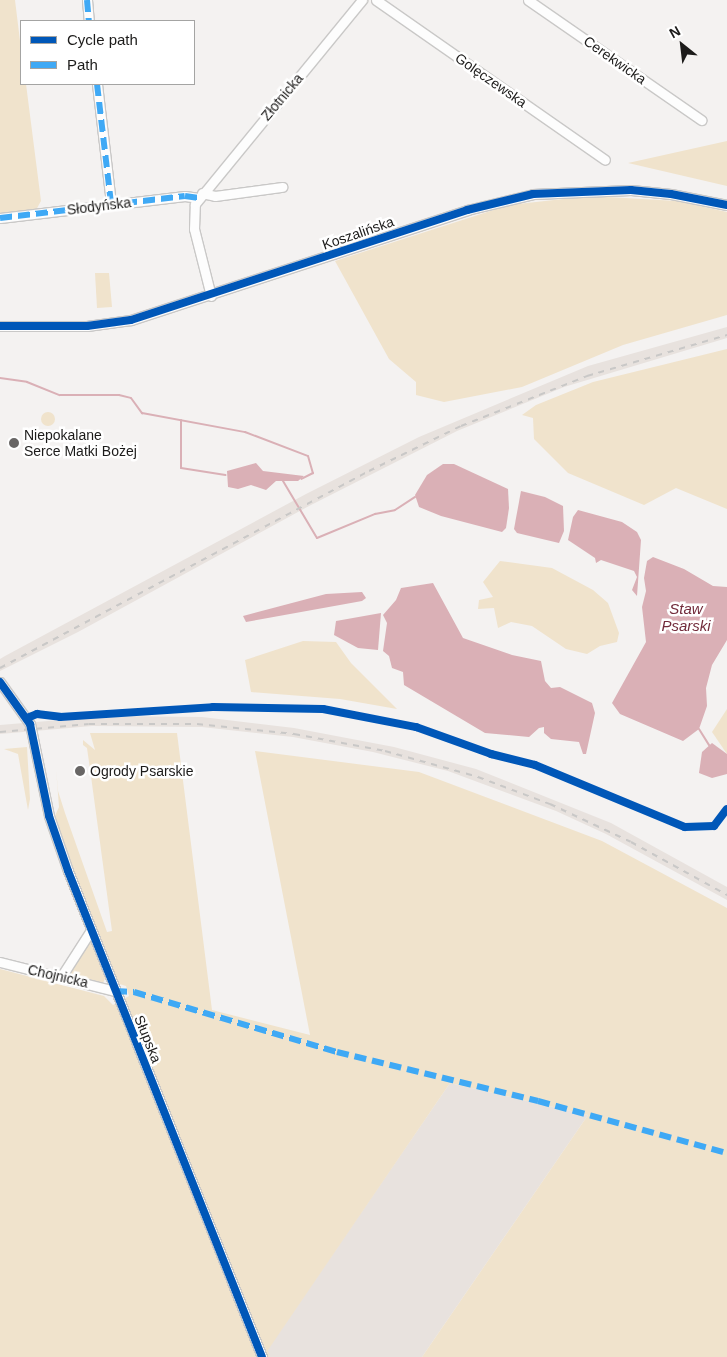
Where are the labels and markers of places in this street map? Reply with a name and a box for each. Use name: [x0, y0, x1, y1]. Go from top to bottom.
place label: Niepokalane Serce Matki Bożej: [24, 427, 137, 460]
marker: Niepokalane Serce Matki Bożej: [8, 437, 20, 449]
place label: Ogrody Psarskie: [90, 763, 193, 779]
marker: Ogrody Psarskie: [74, 765, 86, 777]

